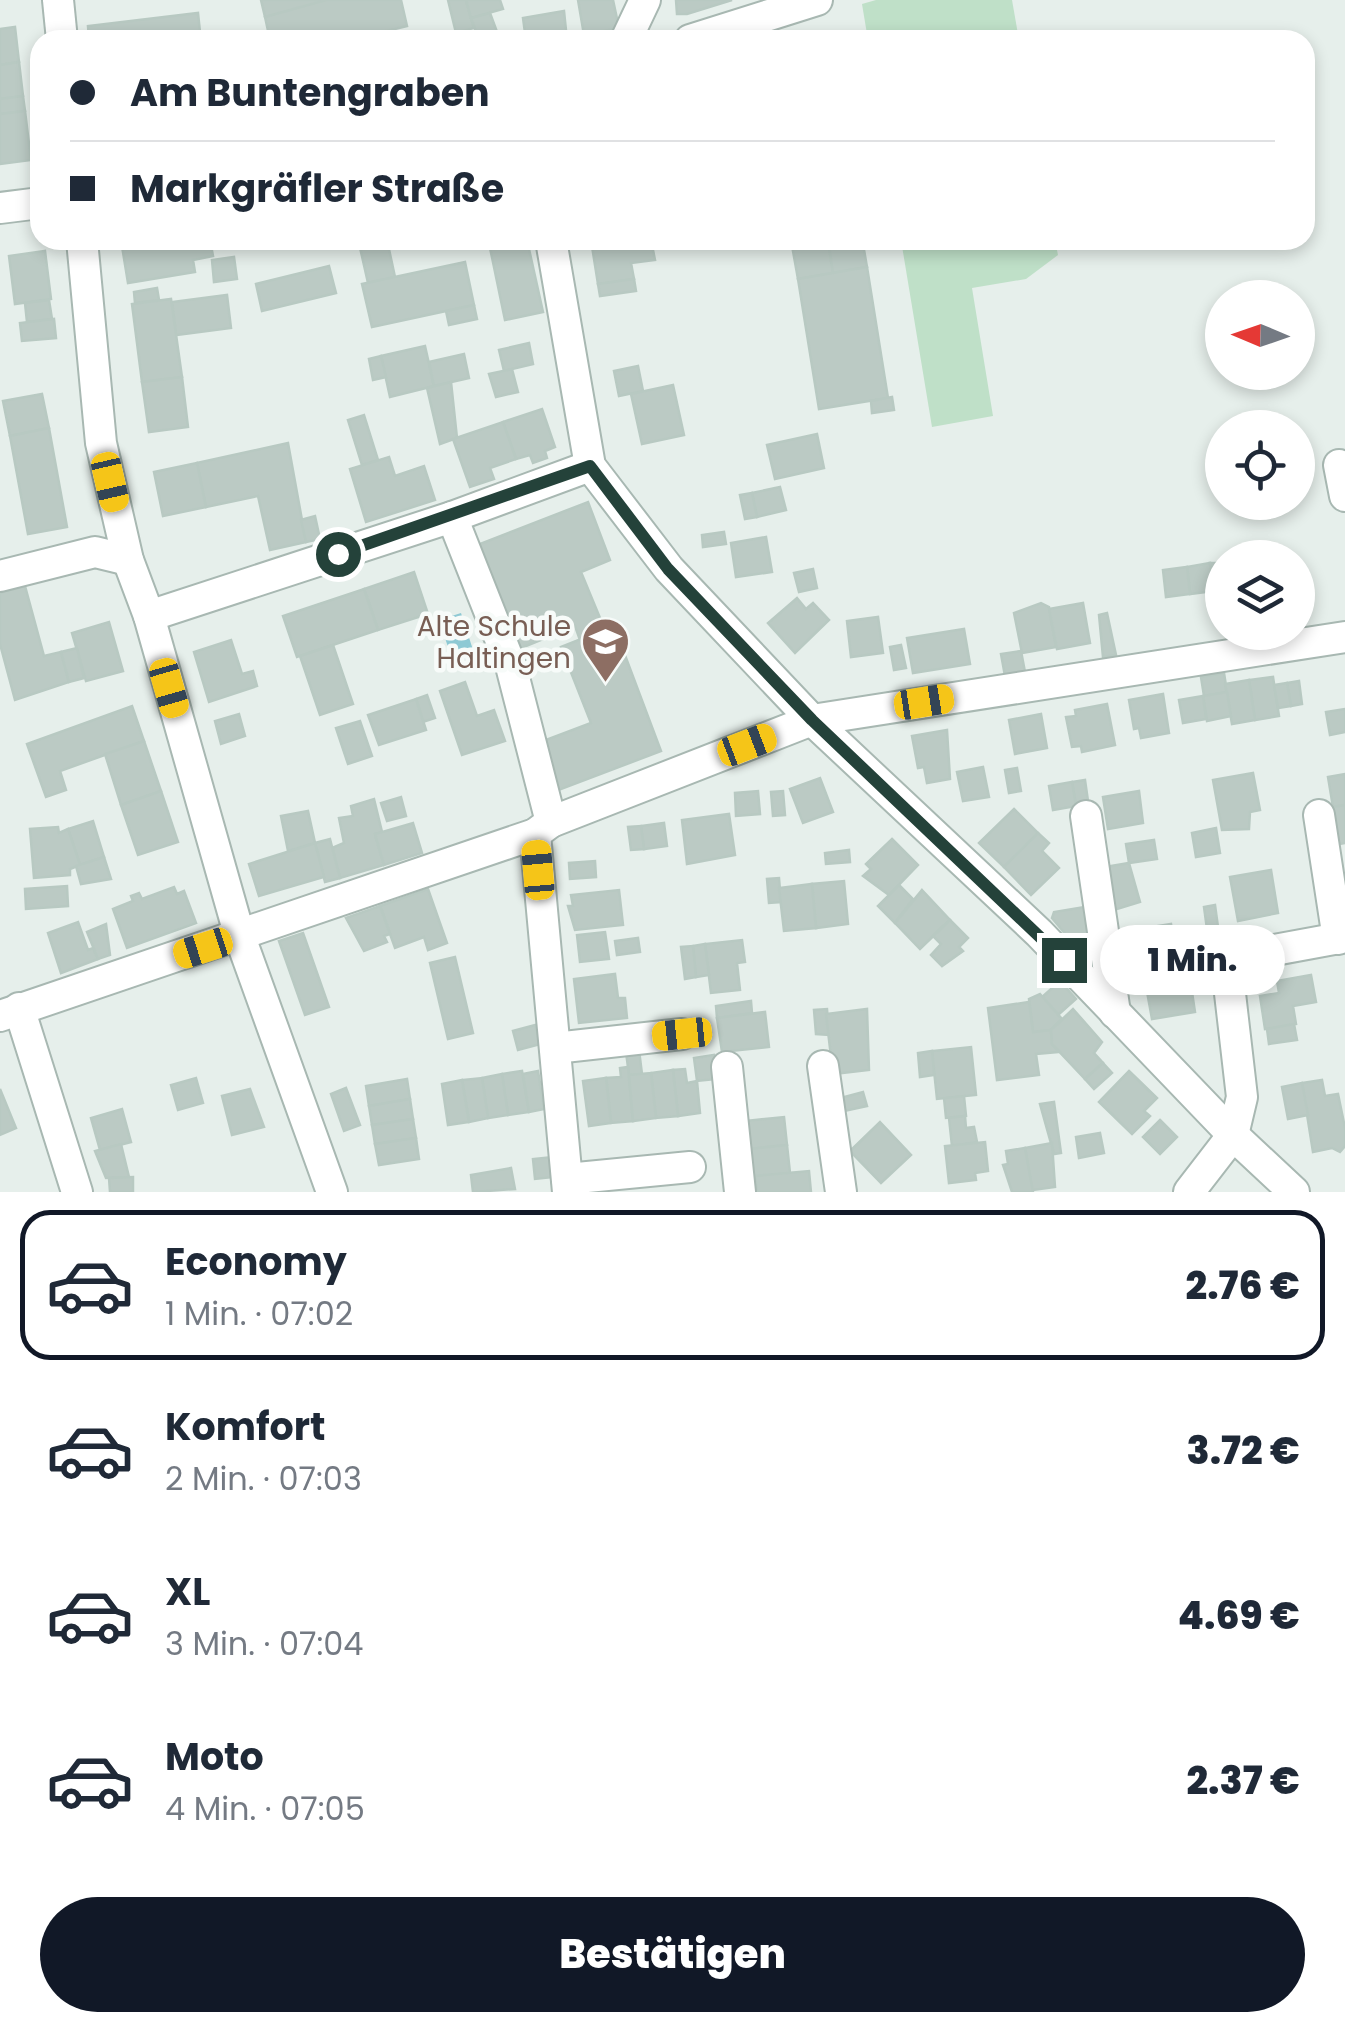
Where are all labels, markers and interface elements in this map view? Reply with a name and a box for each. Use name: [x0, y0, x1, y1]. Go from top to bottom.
text: Am Buntengraben: [130, 66, 490, 119]
text: Markgräfler Straße: [130, 162, 504, 215]
north arrow: [1205, 280, 1315, 390]
map controls: [1205, 280, 1315, 650]
button: locate: [1205, 410, 1315, 520]
car: [89, 449, 131, 515]
route start: [316, 532, 361, 577]
button: layers: [1205, 540, 1315, 650]
place label: Alte Schule Haltingen: [417, 607, 571, 678]
school or university icon: Alte Schule Haltingen: [580, 616, 632, 684]
car: [146, 655, 192, 721]
car: [892, 682, 956, 722]
car: [714, 720, 780, 770]
car: [520, 839, 556, 901]
car: [170, 924, 236, 972]
callout: 1 Min.: [1099, 925, 1284, 995]
text: 1 Min.: [1148, 937, 1237, 982]
route end: [1042, 938, 1087, 983]
car: [651, 1016, 713, 1052]
text: Economy: [165, 1235, 347, 1288]
icon: car: [45, 1240, 135, 1330]
text: 2.76 €: [1186, 1259, 1300, 1312]
text: 1 Min. · 07:02: [165, 1291, 353, 1336]
text: Komfort: [165, 1400, 326, 1453]
icon: car: [45, 1405, 135, 1495]
text: 3.72 €: [1186, 1424, 1300, 1477]
text: 2 Min. · 07:03: [165, 1456, 362, 1501]
text: XL: [165, 1565, 210, 1618]
icon: car: [45, 1570, 135, 1660]
text: 4.69 €: [1178, 1589, 1300, 1642]
text: 3 Min. · 07:04: [165, 1621, 364, 1666]
text: Moto: [165, 1730, 264, 1783]
icon: car: [45, 1735, 135, 1825]
text: 2.37 €: [1186, 1754, 1300, 1807]
text: 4 Min. · 07:05: [165, 1786, 365, 1831]
button: Bestätigen: [40, 1897, 1305, 2012]

